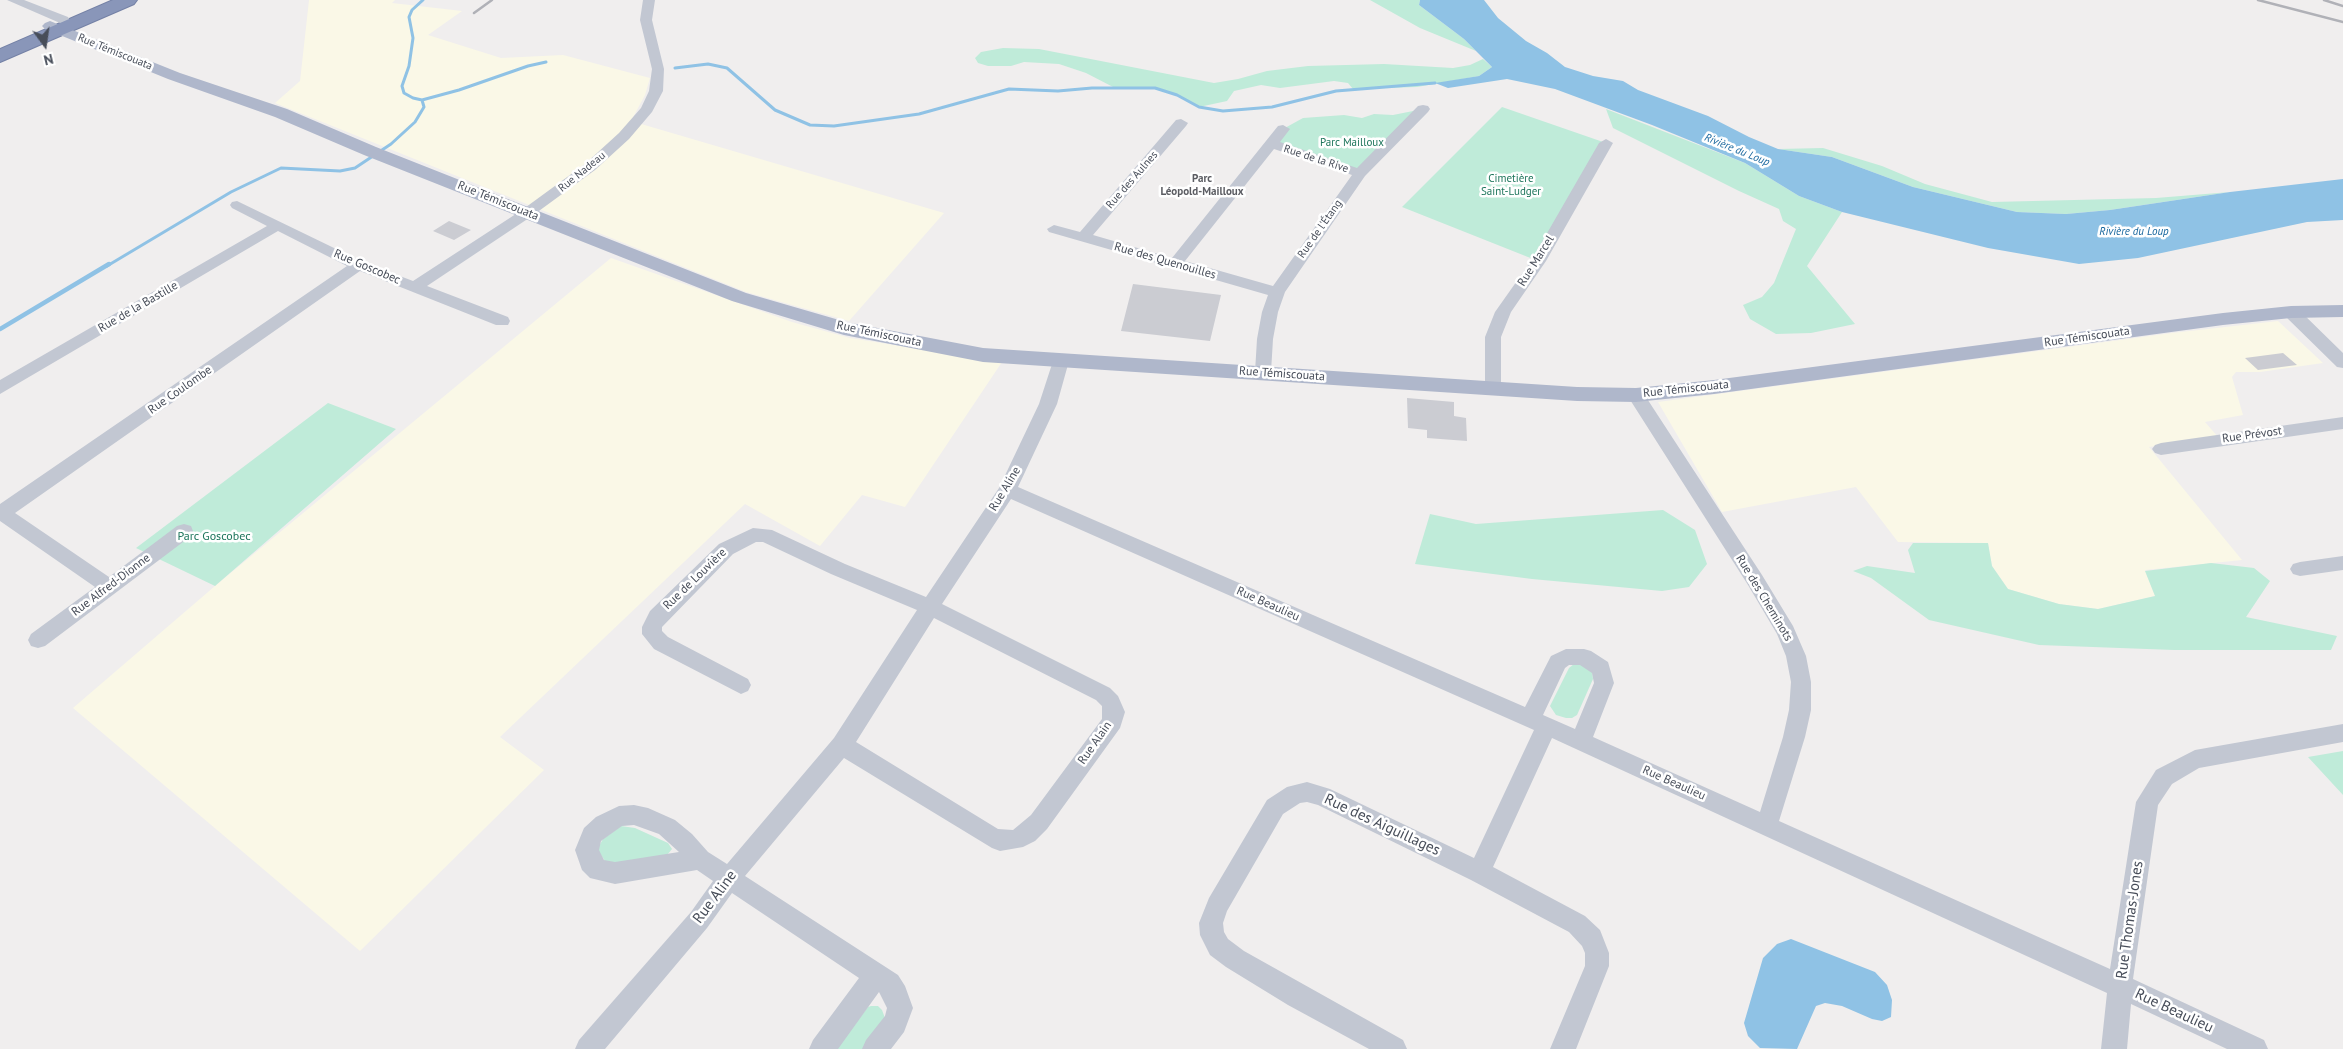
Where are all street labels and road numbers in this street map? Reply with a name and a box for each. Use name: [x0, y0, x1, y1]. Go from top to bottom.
street label: Rue Témiscouata: [76, 31, 154, 73]
street label: Rue de la Rive: [1282, 142, 1350, 176]
street label: Rue Nadeau: [556, 149, 608, 195]
street label: Rue des Aulnes: [1103, 149, 1161, 211]
street label: Rue Témiscouata: [455, 178, 541, 224]
street label: Rue de l'Étang: [1295, 197, 1345, 261]
street label: Rue Marcel: [1515, 233, 1557, 289]
street label: Rue des Quenouilles: [1112, 240, 1218, 282]
street label: Rue Goscobec: [331, 246, 403, 288]
street label: Rue de la Bastille: [96, 278, 180, 336]
street label: Rue Témiscouata: [835, 318, 923, 350]
street label: Rue Témiscouata: [2043, 324, 2131, 350]
street label: Rue Coulombe: [145, 363, 215, 417]
street label: Rue Témiscouata: [1238, 364, 1326, 384]
street label: Rue Témiscouata: [1642, 377, 1730, 401]
street label: Rue Prévost: [2221, 424, 2283, 446]
street label: Rue Aline: [986, 464, 1024, 514]
street label: Rue de Louvière: [660, 545, 730, 613]
street label: Rue Alfred-Dionne: [69, 551, 153, 619]
street label: Rue des Cheminots: [1733, 552, 1795, 644]
street label: Rue Beaulieu: [1234, 584, 1302, 624]
street label: Rue Alain: [1075, 719, 1115, 767]
street label: Rue Beaulieu: [1640, 763, 1708, 803]
street label: Rue des Aiguillages: [1321, 790, 1443, 860]
street label: Rue Thomas-Jones: [2113, 860, 2147, 980]
street label: Rue Aline: [689, 867, 741, 927]
street label: Rue Beaulieu: [2132, 985, 2216, 1037]

